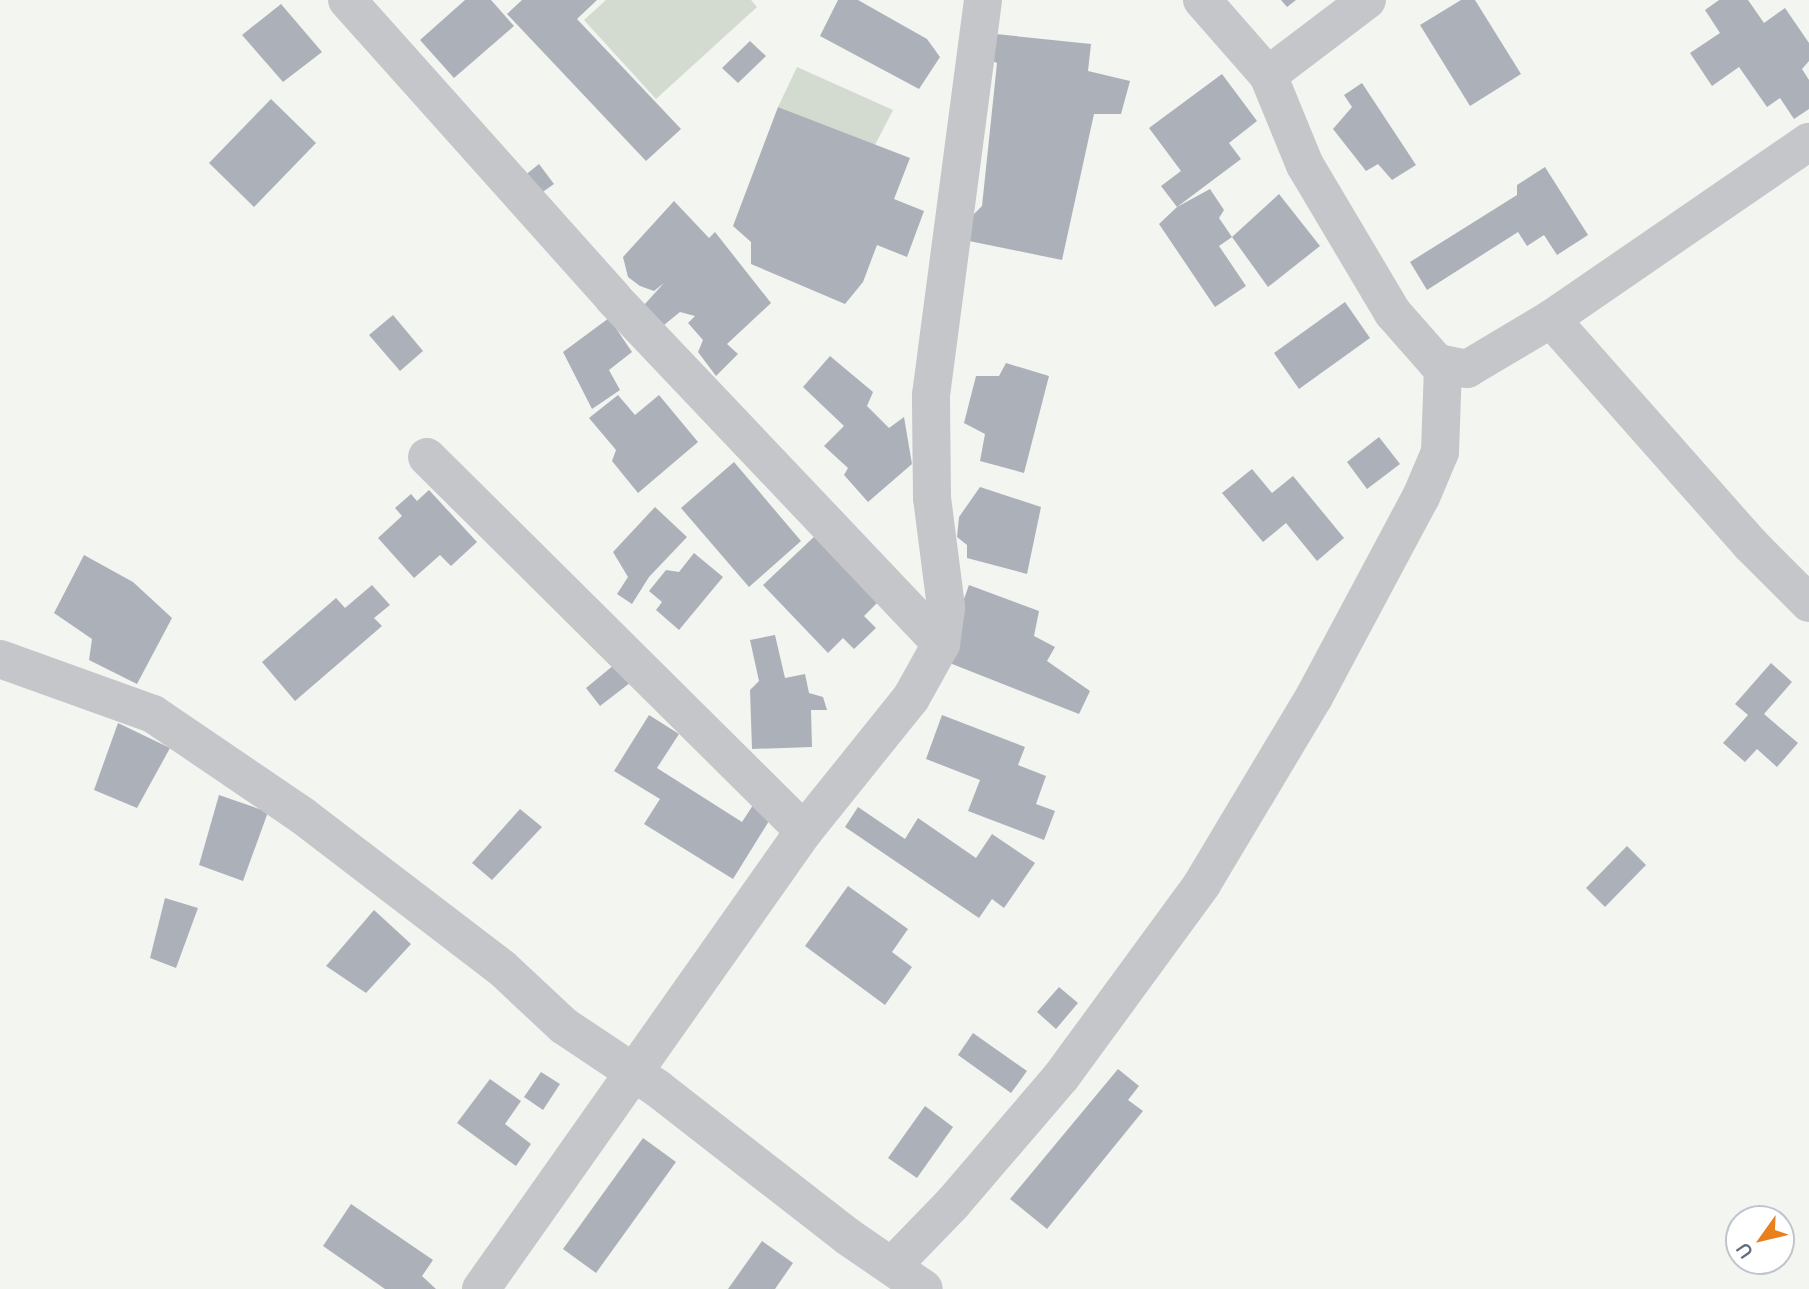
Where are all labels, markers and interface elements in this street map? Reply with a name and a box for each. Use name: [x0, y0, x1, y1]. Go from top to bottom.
north arrow: [1725, 1205, 1795, 1275]
text: U: [1730, 1238, 1759, 1264]

